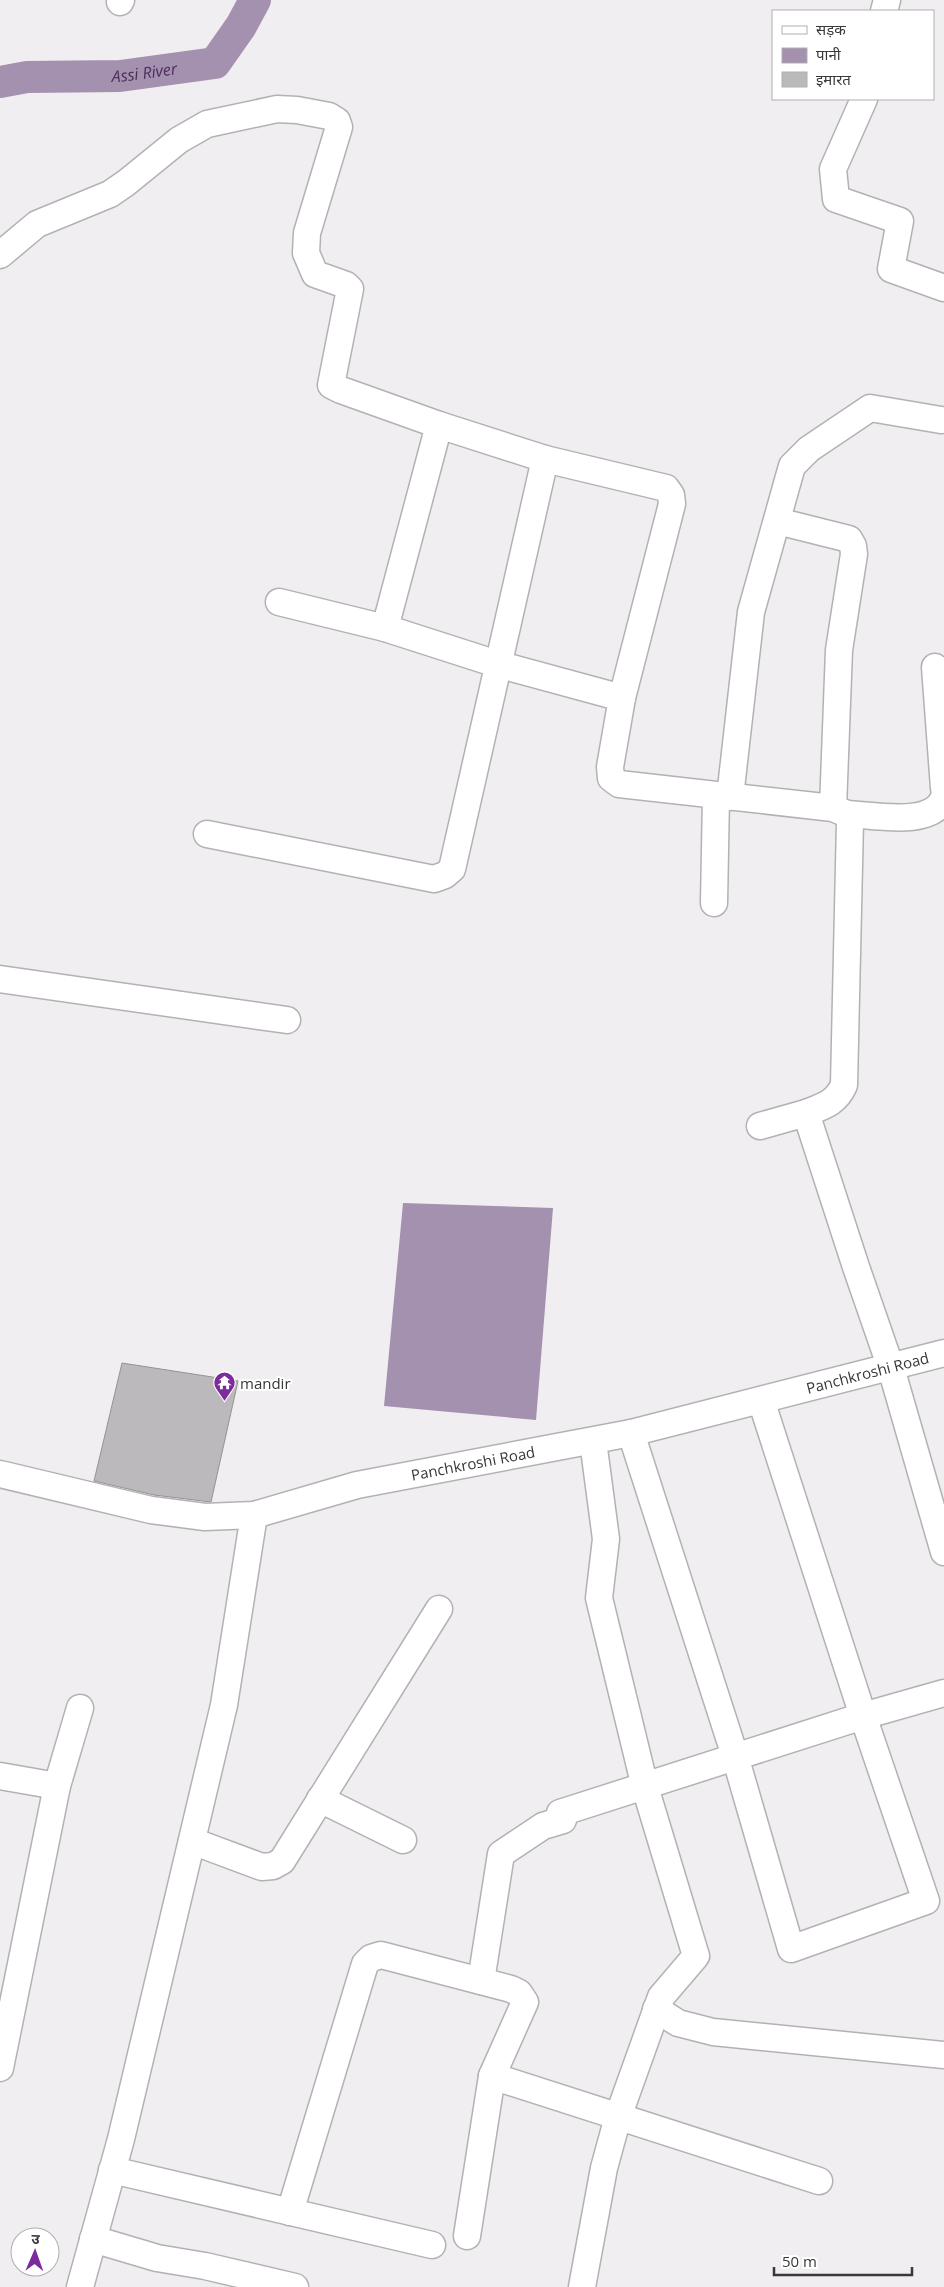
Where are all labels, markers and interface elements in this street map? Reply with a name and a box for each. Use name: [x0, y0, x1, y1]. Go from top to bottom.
legend: [772, 10, 934, 100]
text: सड़क: [816, 19, 846, 39]
text: पानी: [816, 44, 842, 64]
water label: Assi River: [110, 57, 179, 87]
text: इमारत: [816, 69, 851, 89]
street label: Panchkroshi Road: [804, 1347, 931, 1398]
temple icon: mandir: [212, 1371, 236, 1402]
place label: mandir: [240, 1373, 291, 1393]
street label: Panchkroshi Road: [409, 1441, 537, 1485]
north arrow: [10, 2227, 60, 2277]
text: उ: [31, 2229, 41, 2248]
scale bar: [774, 2244, 912, 2276]
text: 50 m: [782, 2251, 817, 2271]

